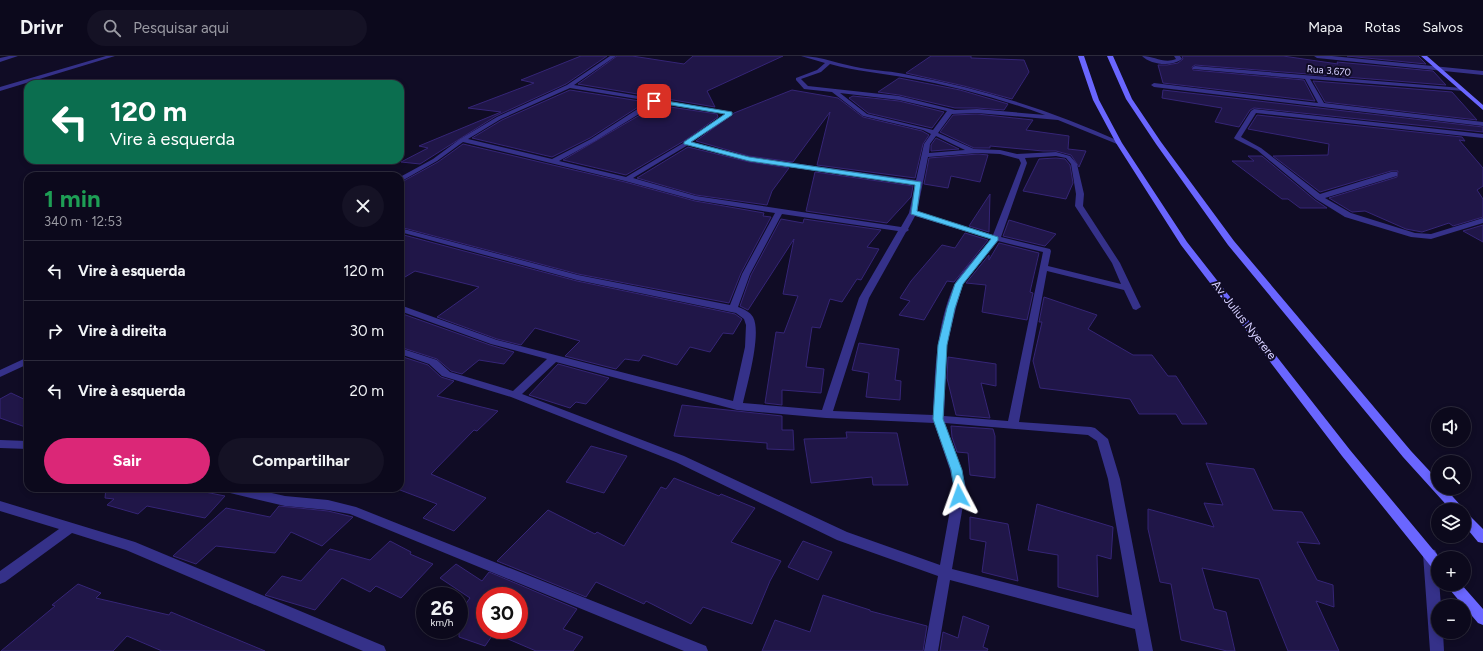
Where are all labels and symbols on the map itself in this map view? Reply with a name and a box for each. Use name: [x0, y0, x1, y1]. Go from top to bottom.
street label: Rua 3.670: [1306, 62, 1352, 79]
pin: [637, 84, 671, 118]
street label: Av. Julius Nyerere: [1209, 278, 1279, 363]
position arrow: [938, 475, 980, 517]
speed limit sign: 30: [476, 587, 528, 639]

